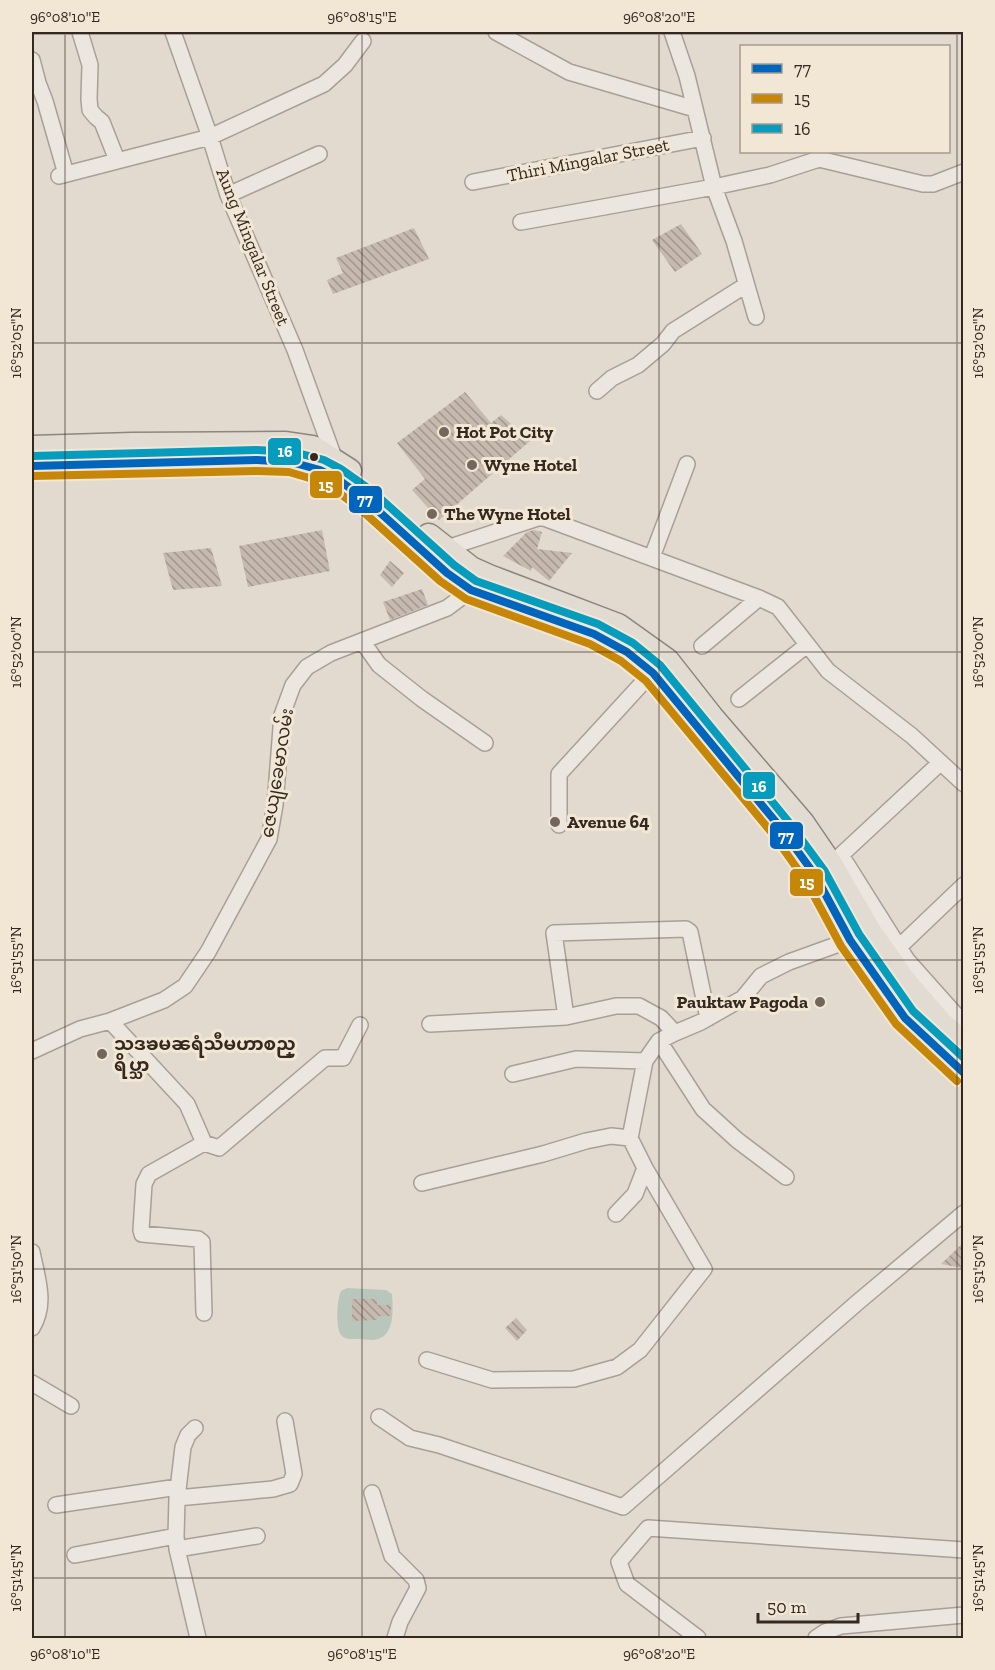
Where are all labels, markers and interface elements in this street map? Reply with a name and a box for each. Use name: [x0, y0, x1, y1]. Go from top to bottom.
text: 96°08'10"E: [30, 8, 100, 26]
text: 96°08'15"E: [327, 8, 397, 26]
text: 96°08'20"E: [623, 8, 695, 26]
legend: [740, 45, 950, 153]
text: 77: [794, 58, 811, 80]
text: 15: [794, 88, 810, 110]
text: 16: [794, 118, 811, 140]
street label: Thiri Mingalar Street: [505, 133, 671, 187]
street label: Aung Mingalar Street: [211, 165, 295, 329]
text: 16°52'05"N: [7, 308, 25, 378]
text: 16°52'05"N: [969, 308, 987, 378]
place label: Hot Pot City: [456, 421, 554, 443]
marker: Hot Pot City: [437, 425, 451, 439]
line badge: 16: [267, 437, 302, 466]
text: 16: [277, 442, 293, 461]
unlabelled marker: [308, 451, 320, 463]
place label: Wyne Hotel: [484, 454, 577, 476]
marker: Wyne Hotel: [465, 458, 479, 472]
line badge: 15: [309, 470, 343, 499]
text: 15: [319, 476, 333, 495]
line badge: 77: [348, 485, 383, 514]
text: 77: [357, 490, 373, 509]
place label: The Wyne Hotel: [444, 503, 571, 525]
marker: The Wyne Hotel: [425, 507, 439, 521]
text: 16°52'00"N: [7, 616, 25, 688]
text: 16°52'00"N: [969, 616, 987, 688]
street label: ဇေယျခေမာလမ်း: [254, 706, 302, 840]
line badge: 16: [742, 771, 776, 800]
text: 16: [751, 777, 767, 796]
place label: Avenue 64: [567, 811, 650, 833]
marker: Avenue 64: [548, 815, 562, 829]
line badge: 77: [769, 821, 804, 850]
text: 77: [778, 827, 794, 846]
line badge: 15: [789, 868, 824, 897]
text: 15: [800, 873, 814, 892]
text: 16°51'55"N: [7, 926, 25, 994]
text: 16°51'55"N: [969, 926, 987, 994]
place label: Pauktaw Pagoda: [676, 991, 808, 1013]
marker: Pauktaw Pagoda: [813, 995, 827, 1009]
place label: သဒၶမၼရံသီမဟာစည္ ရိပ္သာ: [114, 1032, 296, 1079]
marker: သဒၶမၼရံသီမဟာစည္ ရိပ္သာ: [95, 1047, 109, 1061]
text: 16°51'50"N: [7, 1235, 25, 1303]
text: 16°51'50"N: [969, 1235, 987, 1303]
text: 16°51'45"N: [7, 1544, 25, 1612]
text: 16°51'45"N: [969, 1544, 987, 1612]
scale bar: [758, 1586, 858, 1624]
text: 50 m: [767, 1596, 807, 1618]
text: 96°08'10"E: [30, 1645, 100, 1663]
text: 96°08'15"E: [327, 1645, 397, 1663]
text: 96°08'20"E: [623, 1645, 695, 1663]

